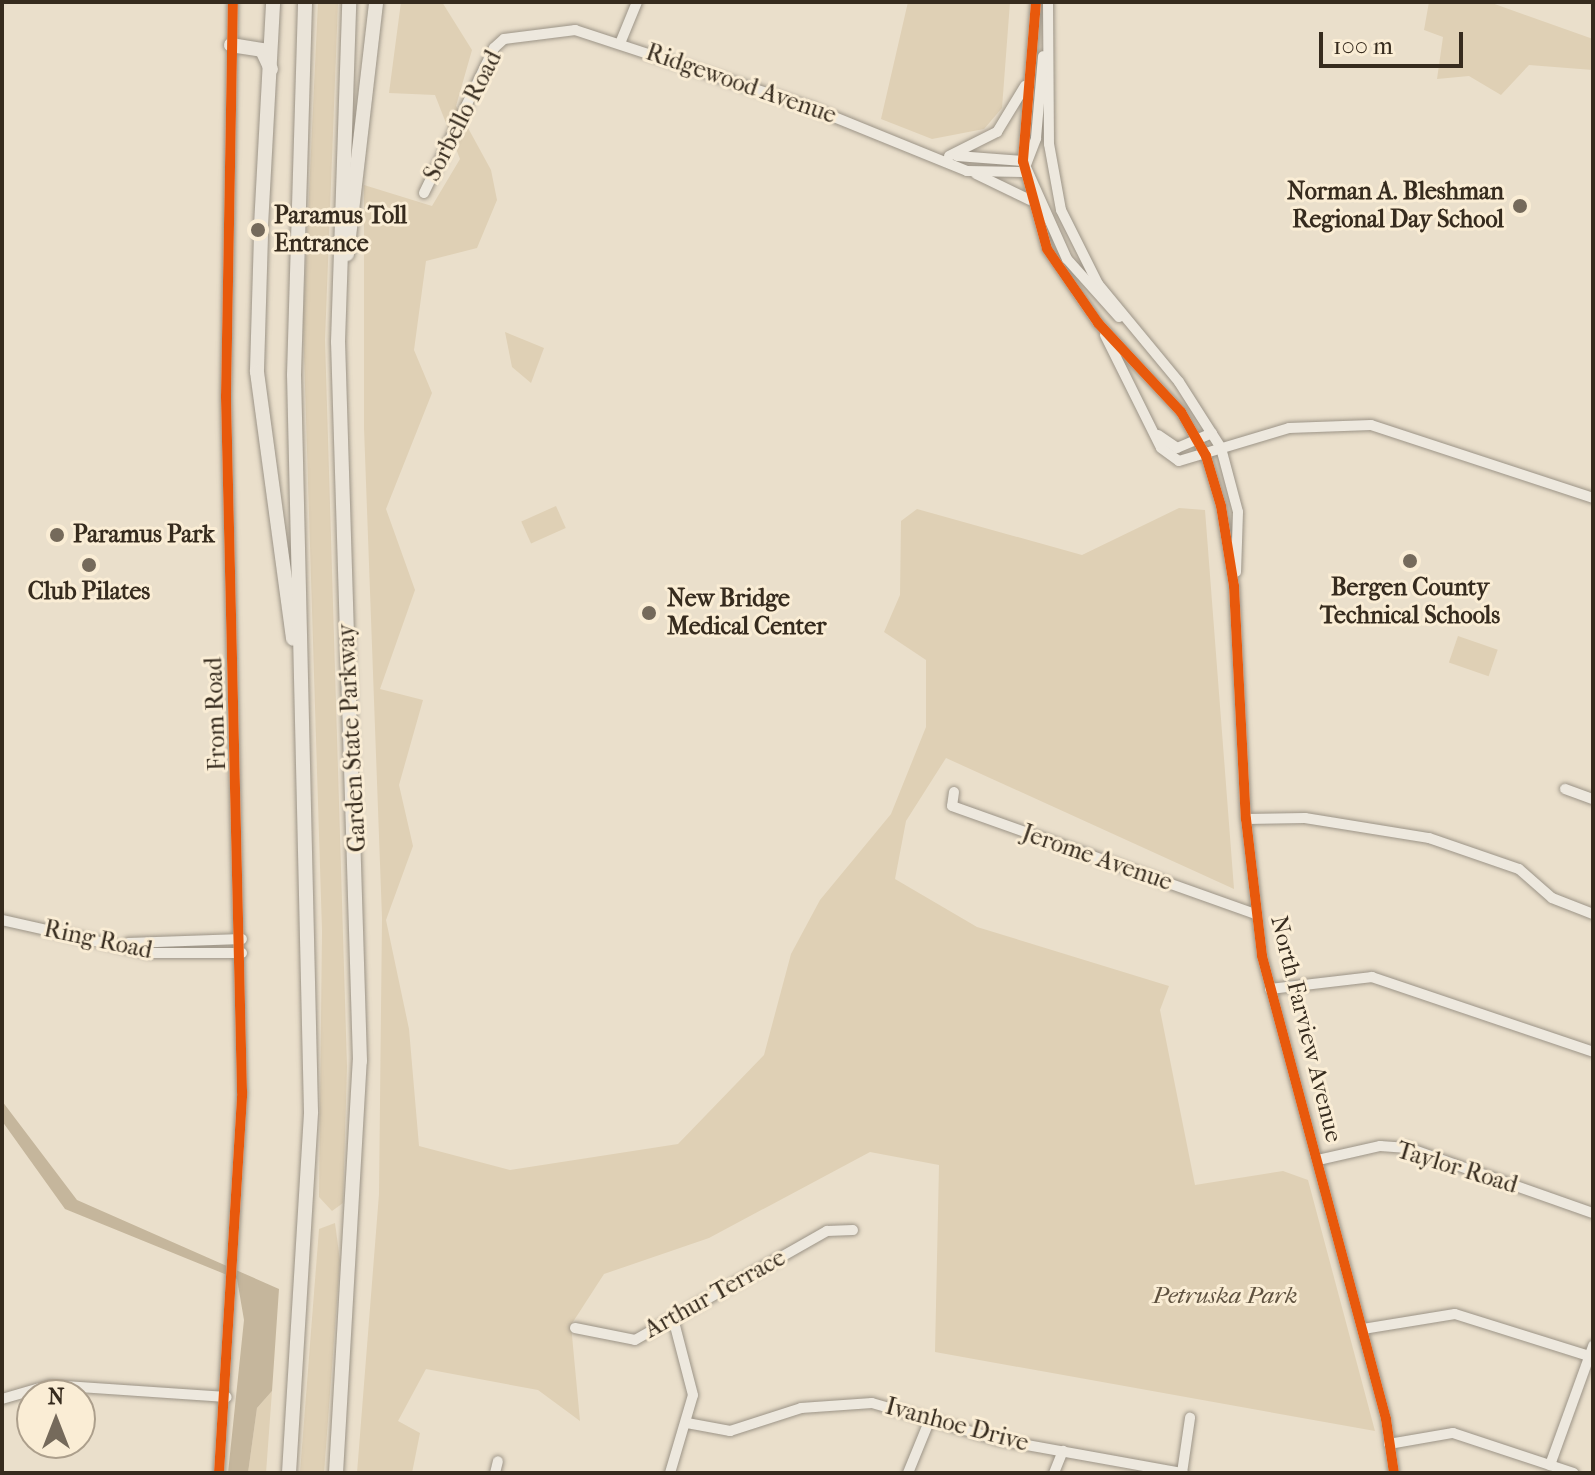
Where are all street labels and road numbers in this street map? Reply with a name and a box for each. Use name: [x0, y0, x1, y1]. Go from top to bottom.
street label: Ridgewood Avenue: [642, 38, 840, 130]
street label: Sorbello Road: [418, 46, 508, 186]
street label: Garden State Parkway: [332, 623, 372, 853]
street label: From Road: [200, 657, 232, 771]
street label: Jerome Avenue: [1018, 819, 1176, 897]
street label: North Farview Avenue: [1264, 913, 1348, 1145]
street label: Ring Road: [41, 914, 155, 966]
street label: Taylor Road: [1393, 1136, 1521, 1200]
street label: Arthur Terrace: [640, 1243, 790, 1345]
street label: Ivanhoe Drive: [882, 1392, 1032, 1458]

